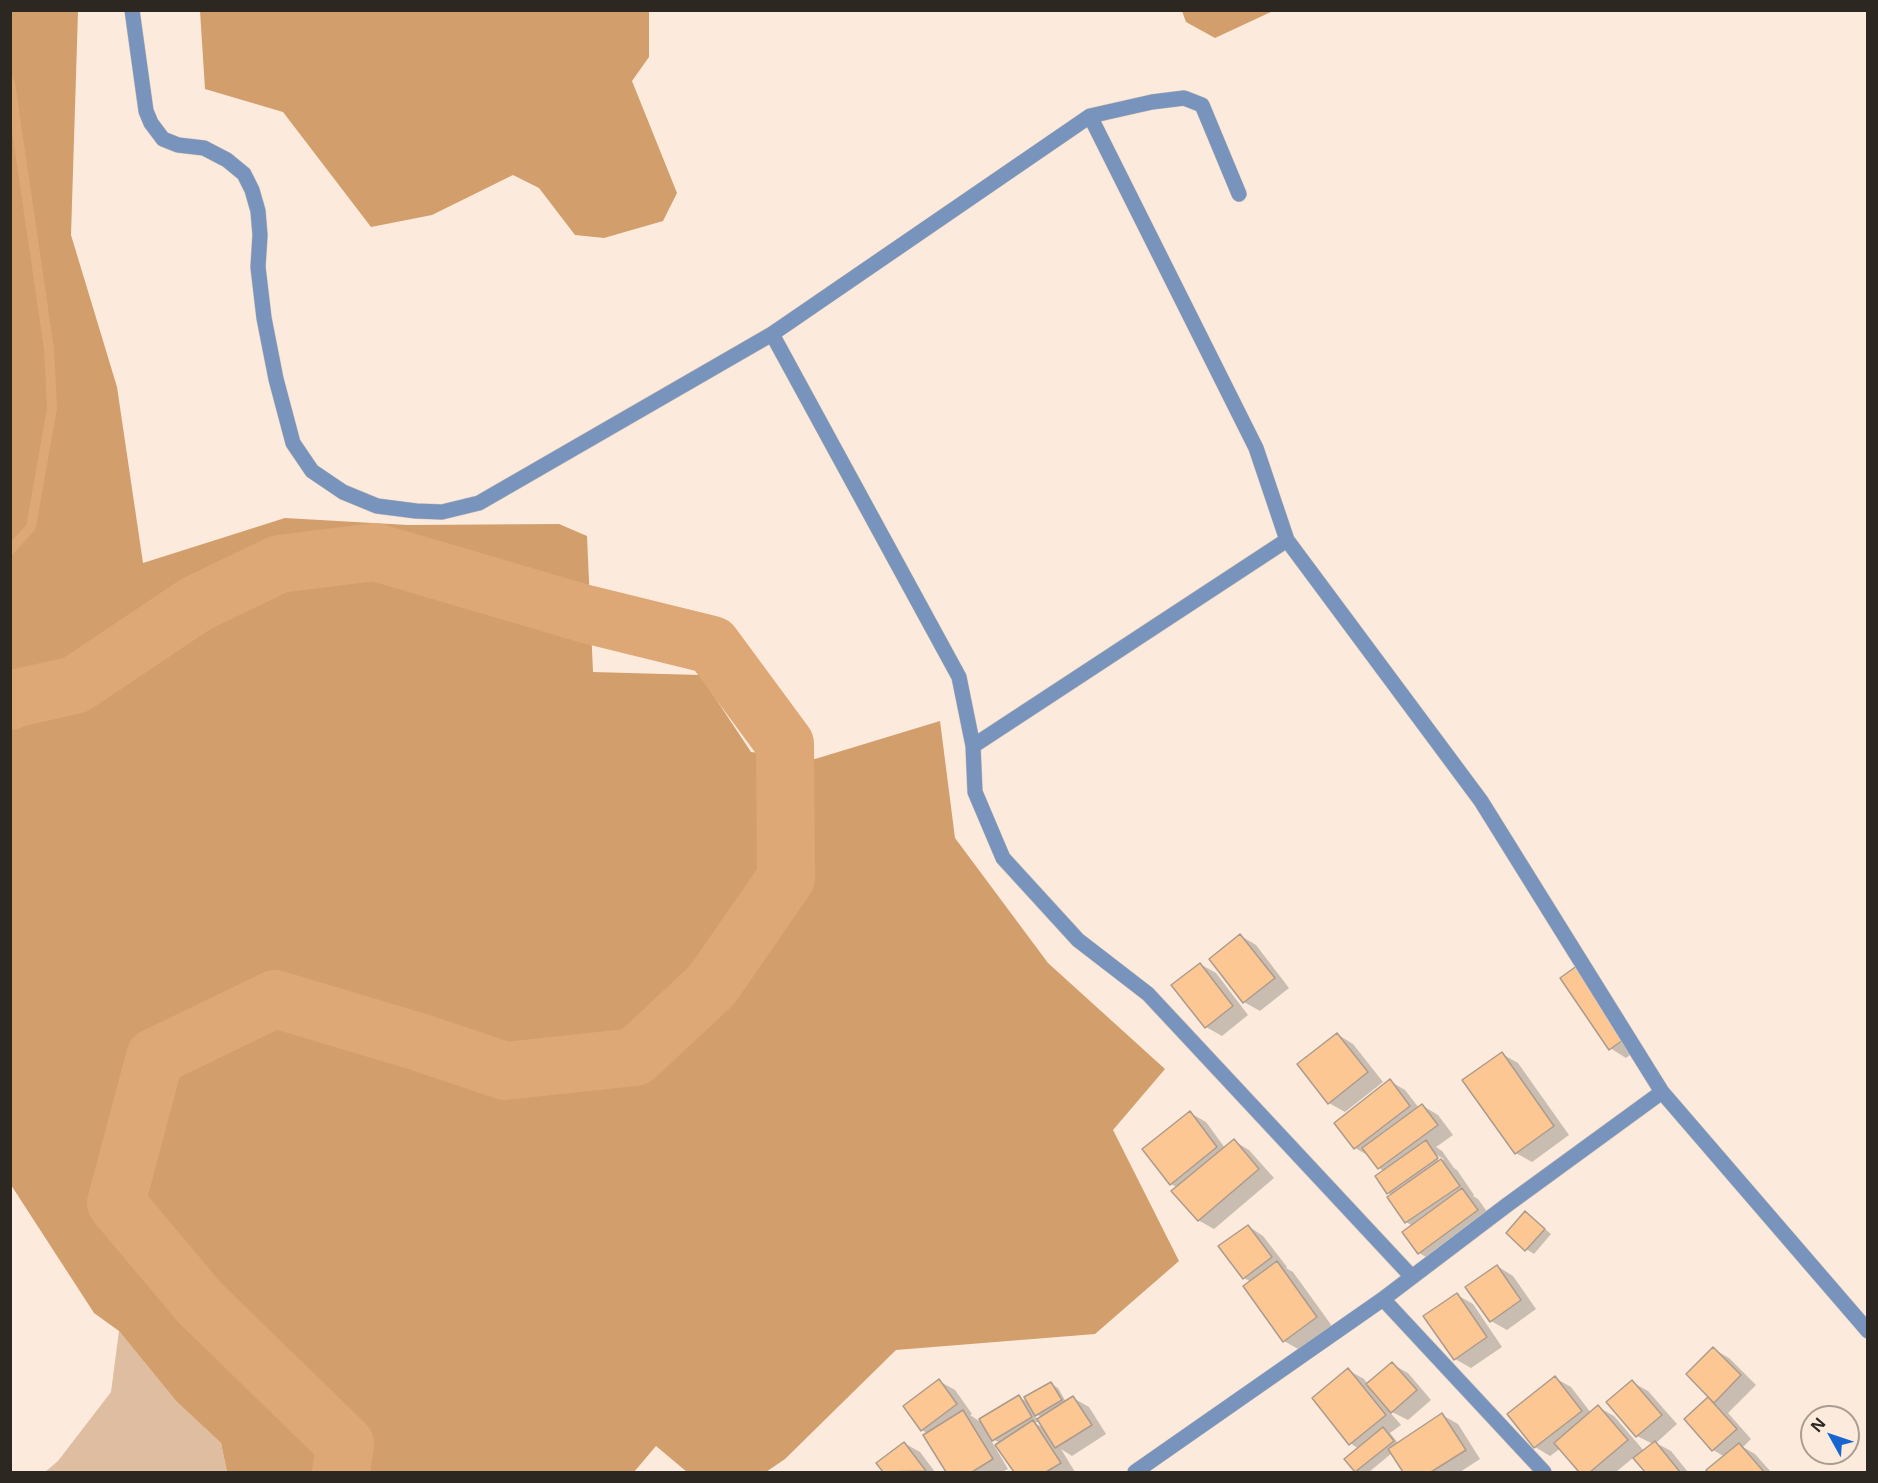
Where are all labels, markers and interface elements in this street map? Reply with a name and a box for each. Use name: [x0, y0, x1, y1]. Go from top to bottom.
north arrow: [1800, 1405, 1860, 1465]
text: N: [1805, 1413, 1830, 1437]

